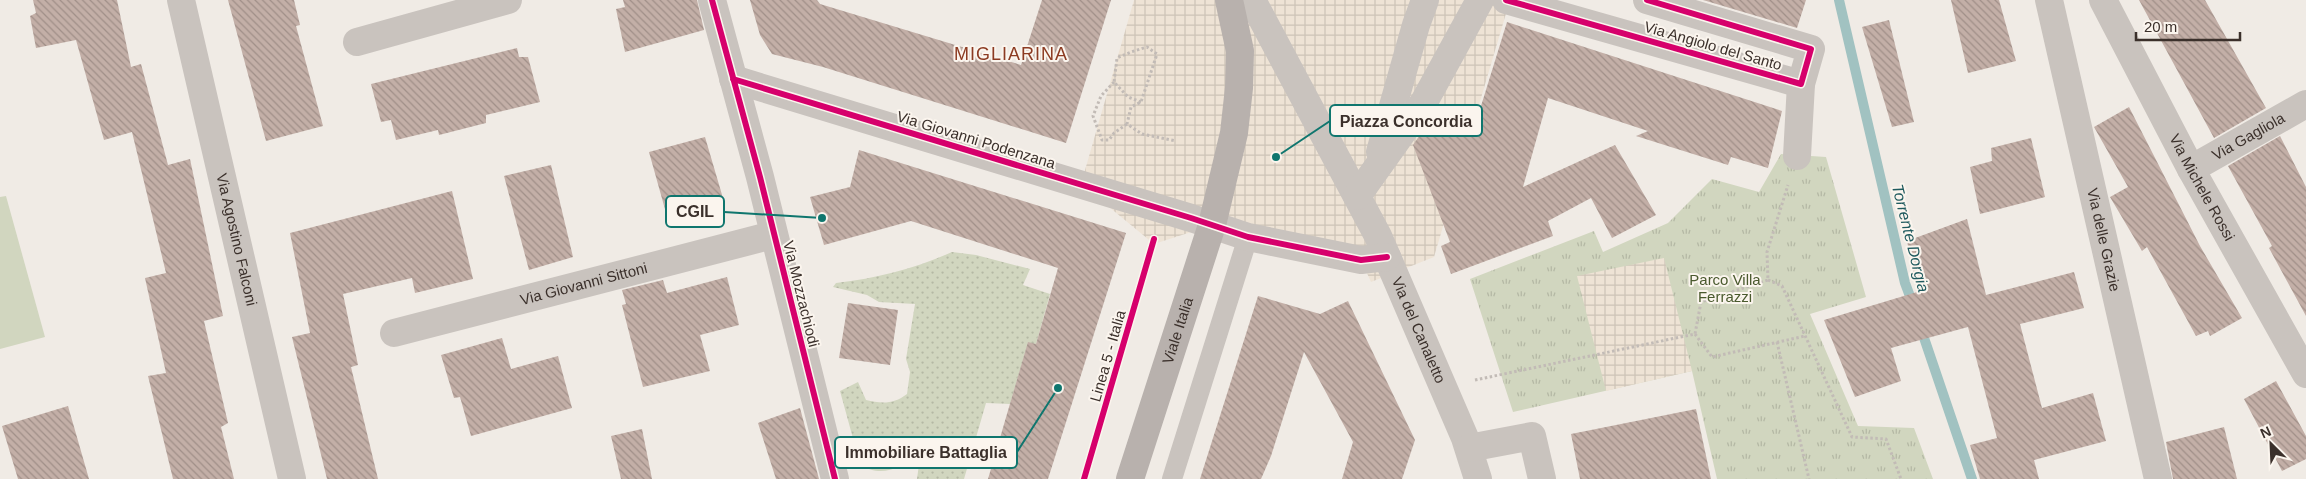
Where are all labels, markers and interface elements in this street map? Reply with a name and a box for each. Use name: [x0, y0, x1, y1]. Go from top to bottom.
scale bar: [2136, 10, 2240, 42]
street label: Via Angiolo del Santo: [1642, 18, 1784, 73]
text: 20 m: [2144, 18, 2177, 35]
district label: MIGLIARINA: [954, 44, 1068, 64]
callout: Piazza Concordia: [1330, 105, 1482, 136]
street label: Via Giovanni Podenzana: [895, 107, 1058, 172]
street label: Via Gagliola: [2209, 109, 2288, 163]
text: Piazza Concordia: [1340, 113, 1472, 130]
street label: Via Michele Rossi: [2166, 131, 2238, 244]
street label: Via Agostino Falconi: [213, 172, 261, 308]
water label: Torrente Dorgia: [1889, 182, 1932, 294]
street label: Via delle Grazie: [2084, 186, 2124, 293]
callout: CGIL: [666, 196, 724, 227]
text: CGIL: [676, 203, 714, 220]
street label: Via Mozzachiodi: [780, 239, 823, 349]
street label: Via Giovanni Sittoni: [518, 259, 649, 308]
park label: Parco Villa Ferrazzi: [1689, 271, 1761, 305]
street label: Via del Canaletto: [1389, 274, 1449, 386]
street label: Viale Italia: [1159, 294, 1196, 366]
street label: Linea 5 - Italia: [1086, 308, 1129, 403]
north arrow: [2246, 419, 2296, 469]
text: N: [2258, 423, 2274, 441]
callout: Immobiliare Battaglia: [835, 437, 1017, 468]
text: Immobiliare Battaglia: [845, 444, 1007, 461]

